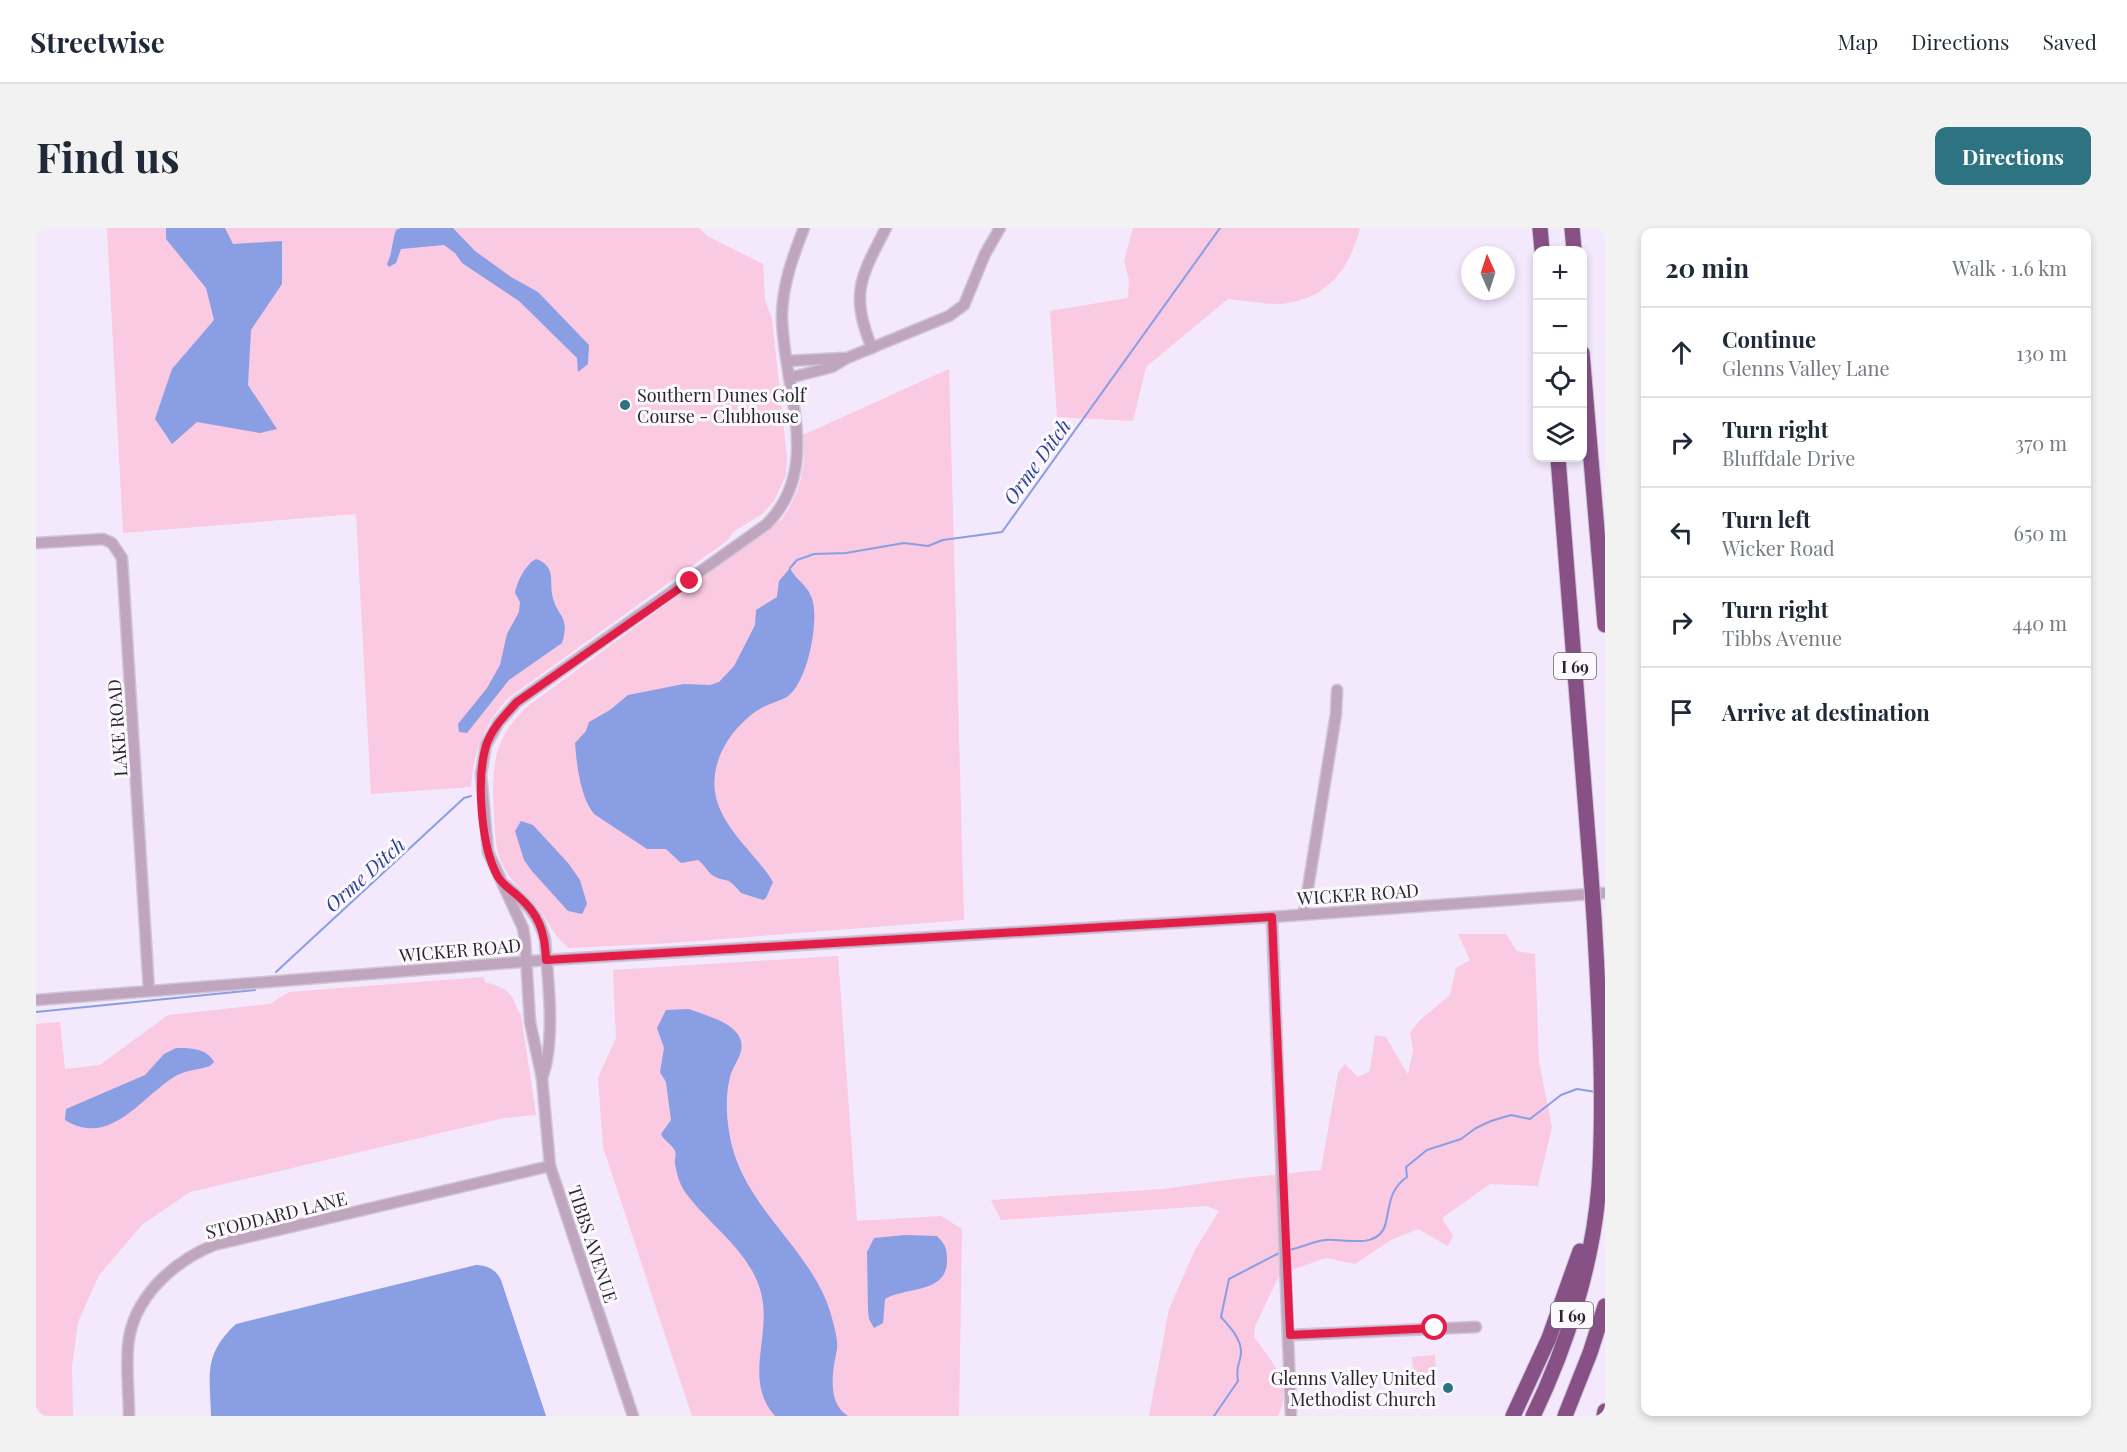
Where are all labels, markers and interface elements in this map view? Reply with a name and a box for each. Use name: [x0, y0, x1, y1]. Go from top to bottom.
text: Streetwise: [30, 23, 165, 60]
text: Map: [1837, 27, 1878, 55]
text: Directions: [1911, 27, 2009, 55]
text: Saved: [2042, 27, 2097, 55]
button: Directions: [1935, 127, 2091, 185]
text: Find us: [36, 128, 180, 184]
north arrow: [1461, 246, 1515, 300]
map controls: [1533, 246, 1587, 462]
button: +: [1533, 246, 1587, 300]
text: 20 min: [1665, 250, 1749, 285]
text: Walk · 1.6 km: [1952, 254, 2067, 281]
button: −: [1533, 300, 1587, 354]
text: Continue: [1722, 324, 1816, 354]
icon: ahead: [1665, 336, 1698, 369]
text: 130 m: [2016, 339, 2067, 366]
button: locate: [1533, 354, 1587, 408]
text: Glenns Valley Lane: [1722, 354, 1890, 381]
place label: Southern Dunes Golf Course - Clubhouse: [637, 383, 808, 428]
marker: Southern Dunes Golf Course - Clubhouse: [618, 398, 632, 412]
button: layers: [1533, 408, 1587, 462]
water label: Orme Ditch: [996, 413, 1076, 509]
text: Turn right: [1722, 414, 1828, 444]
icon: right: [1665, 426, 1698, 459]
text: 370 m: [2015, 429, 2067, 456]
text: Bluffdale Drive: [1722, 444, 1855, 471]
text: Turn left: [1722, 504, 1811, 534]
icon: left: [1665, 516, 1698, 549]
text: 650 m: [2014, 519, 2067, 546]
text: Wicker Road: [1722, 534, 1835, 561]
route end: [676, 567, 702, 593]
text: Turn right: [1722, 594, 1828, 624]
icon: right: [1665, 606, 1698, 639]
text: 440 m: [2013, 609, 2067, 636]
text: Tibbs Avenue: [1722, 624, 1842, 651]
road number: I 69: [1554, 653, 1596, 679]
street label: LAKE ROAD: [102, 679, 132, 777]
icon: arrive: [1665, 696, 1698, 729]
text: Arrive at destination: [1722, 697, 1930, 727]
water label: Orme Ditch: [318, 831, 410, 917]
street label: WICKER ROAD: [1295, 878, 1420, 910]
street label: WICKER ROAD: [397, 933, 522, 967]
street label: TIBBS AVENUE: [563, 1182, 623, 1306]
street label: STODDARD LANE: [203, 1186, 349, 1244]
road number: I 69: [1551, 1302, 1593, 1328]
route start: [1421, 1314, 1447, 1340]
place label: Glenns Valley United Methodist Church: [1271, 1366, 1437, 1411]
marker: Glenns Valley United Methodist Church: [1441, 1381, 1455, 1395]

